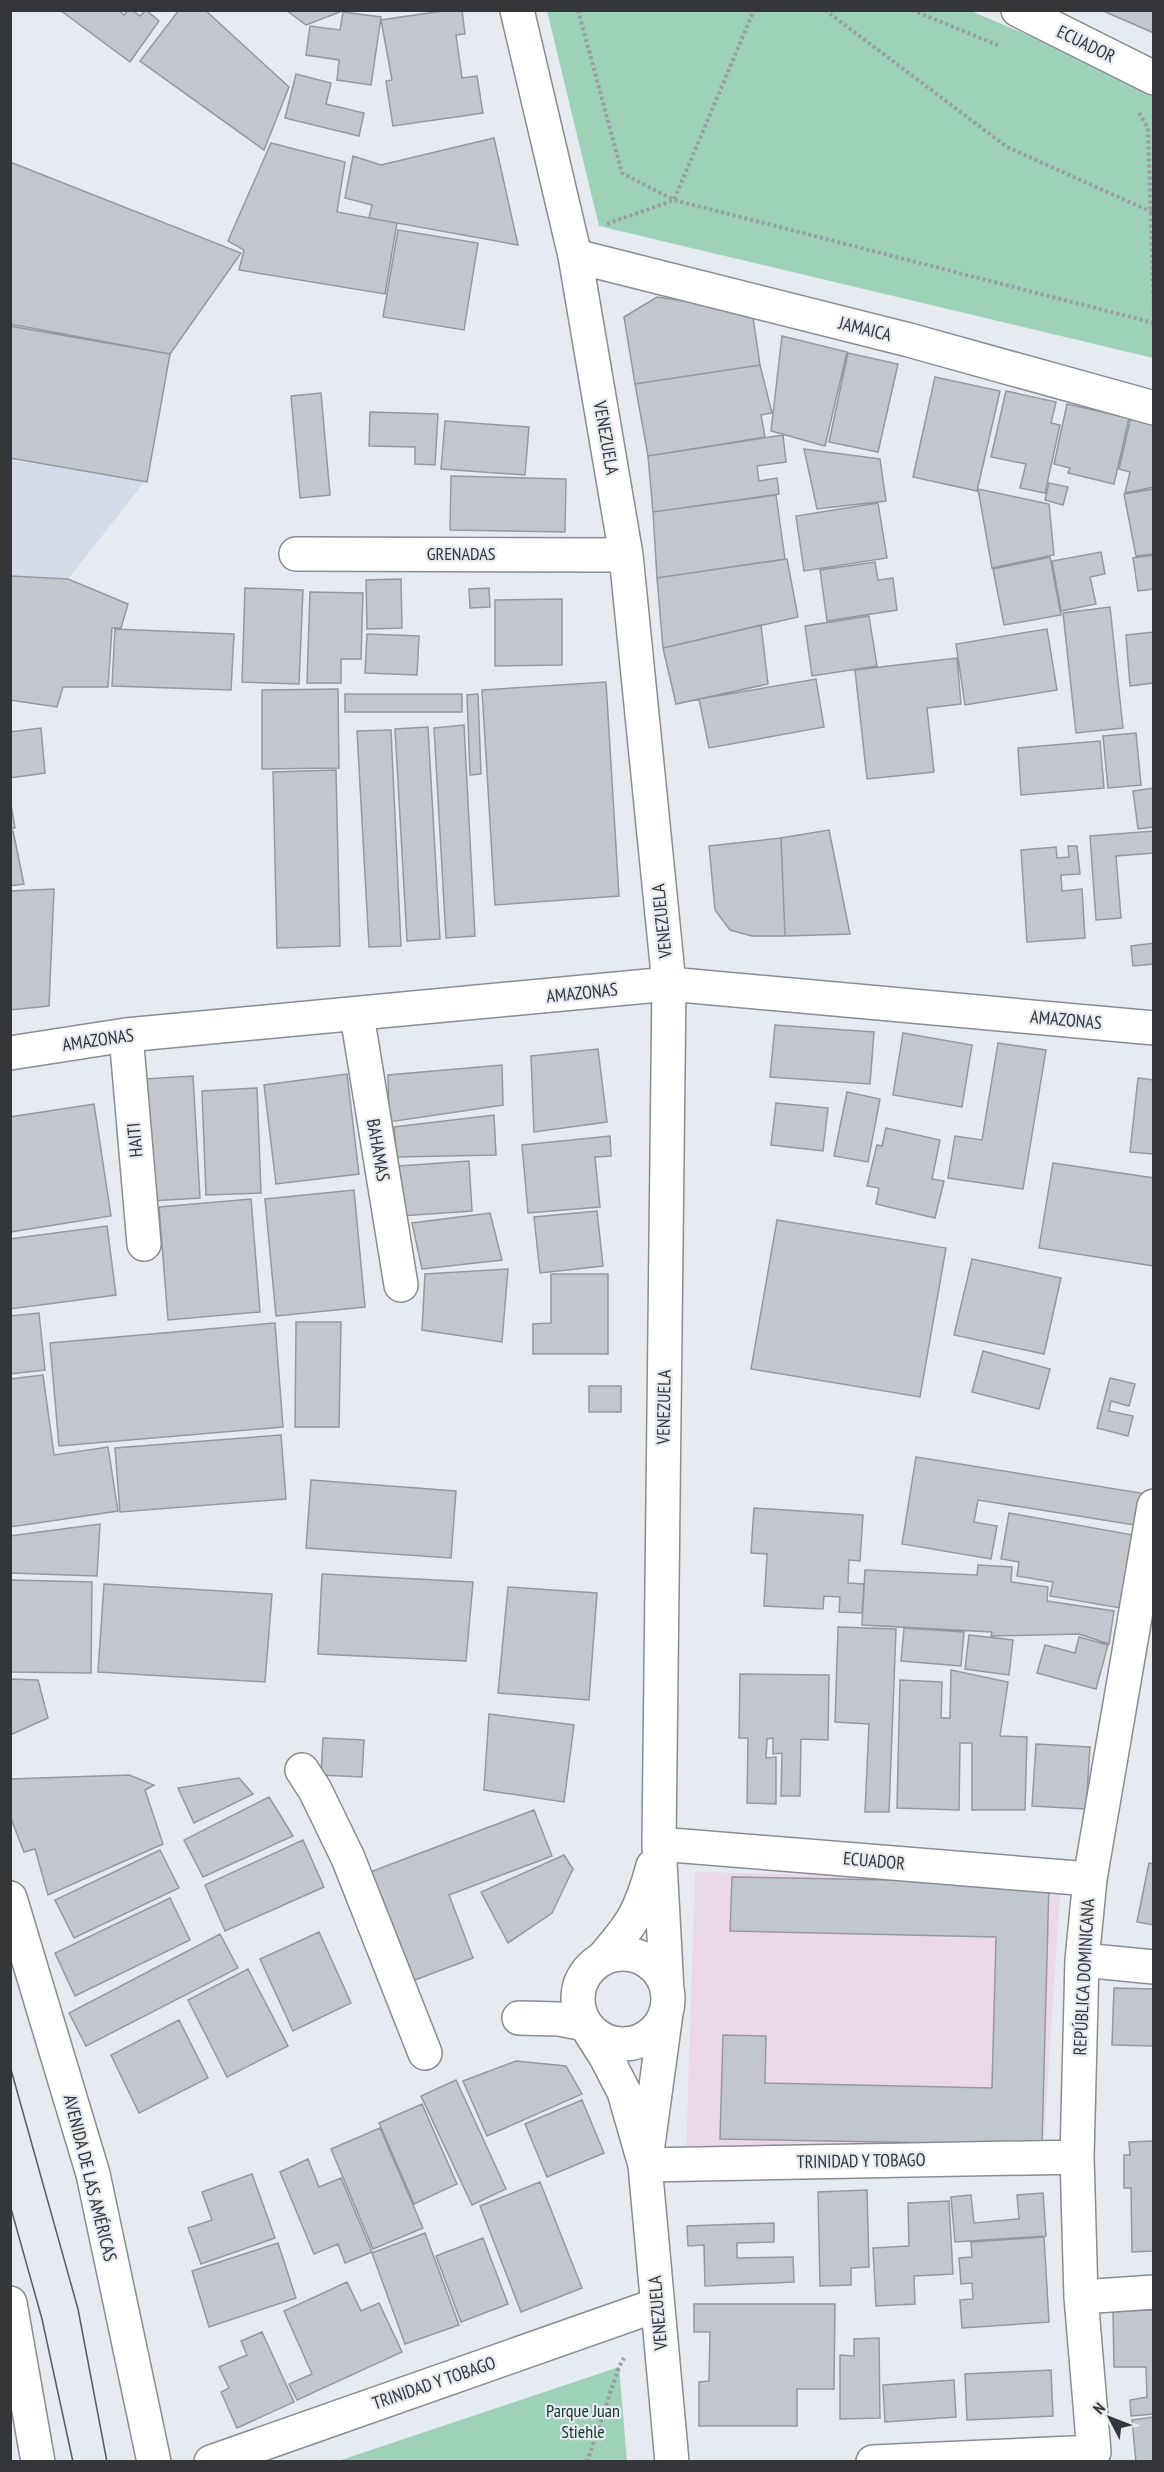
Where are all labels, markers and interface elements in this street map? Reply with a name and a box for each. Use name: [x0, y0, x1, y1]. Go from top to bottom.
street label: ECUADOR: [1053, 20, 1119, 68]
street label: JAMAICA: [835, 311, 894, 346]
street label: VENEZUELA: [589, 398, 624, 477]
street label: GRENADAS: [427, 542, 496, 565]
street label: VENEZUELA: [646, 882, 677, 960]
street label: AMAZONAS: [545, 977, 619, 1008]
street label: AMAZONAS: [1029, 1005, 1103, 1034]
street label: AMAZONAS: [61, 1023, 135, 1056]
street label: BAHAMAS: [362, 1117, 395, 1183]
street label: HAITI: [122, 1122, 147, 1158]
street label: VENEZUELA: [651, 1369, 676, 1445]
street label: ECUADOR: [842, 1846, 906, 1875]
street label: REPÚBLICA DOMINICANA: [1068, 1898, 1099, 2056]
street label: AVENIDA DE LAS AMÉRICAS: [59, 2092, 122, 2264]
street label: TRINIDAD Y TOBAGO: [796, 2148, 926, 2173]
street label: VENEZUELA: [643, 2274, 672, 2352]
street label: TRINIDAD Y TOBAGO: [369, 2351, 499, 2414]
north arrow: [1080, 2388, 1140, 2448]
text: N: [1089, 2398, 1109, 2418]
park label: Parque Juan Stiehle: [546, 2399, 620, 2443]

